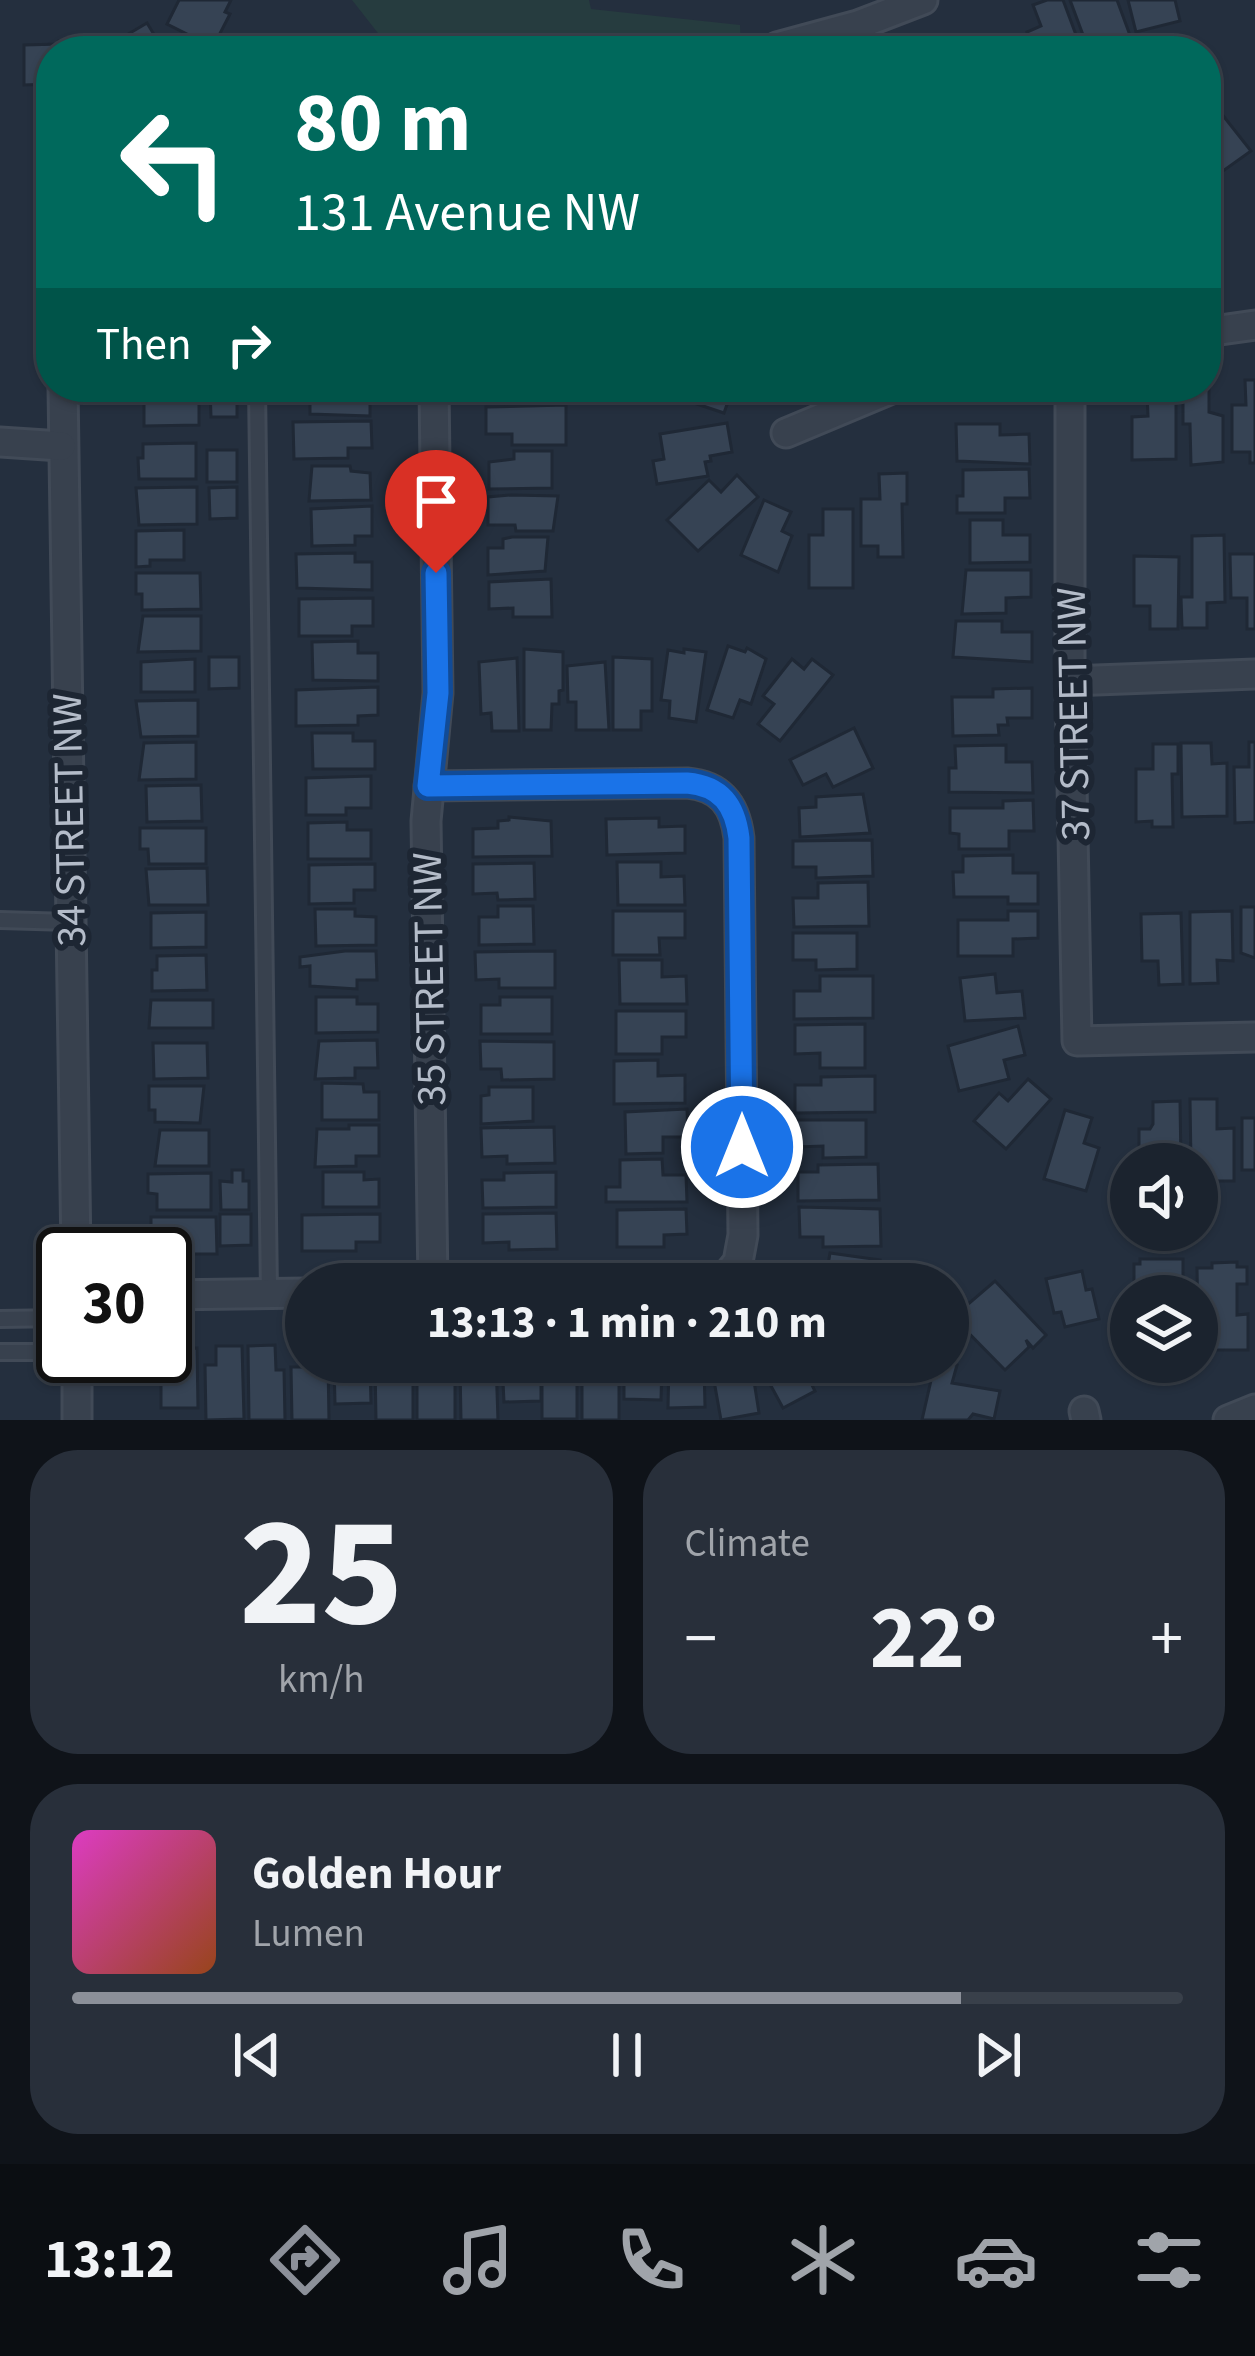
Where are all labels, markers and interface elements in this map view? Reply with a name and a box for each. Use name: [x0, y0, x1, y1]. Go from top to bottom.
text: 80 m: [294, 64, 472, 184]
icon: left: [96, 84, 252, 240]
text: 131 Avenue NW: [294, 175, 640, 252]
icon: right: [216, 312, 282, 378]
text: Then: [96, 313, 192, 377]
pin: [385, 450, 487, 573]
icon: arrive: [403, 468, 469, 534]
street label: 37 STREET NW: [1042, 587, 1106, 841]
street label: 34 STREET NW: [38, 693, 102, 947]
street label: 35 STREET NW: [398, 852, 462, 1106]
position arrow: [679, 1084, 805, 1210]
map controls: [1110, 1143, 1218, 1383]
button: sound: [1110, 1143, 1218, 1251]
speed limit sign: 30: [36, 1227, 192, 1383]
button: layers: [1110, 1275, 1218, 1383]
text: 13:13 · 1 min · 210 m: [427, 1291, 827, 1355]
text: 25: [239, 1463, 404, 1685]
text: Climate: [685, 1516, 810, 1572]
text: 22°: [870, 1575, 998, 1703]
text: −: [685, 1592, 717, 1686]
text: +: [1150, 1592, 1183, 1686]
text: km/h: [278, 1652, 365, 1708]
text: Golden Hour: [252, 1842, 501, 1906]
text: Lumen: [252, 1906, 365, 1962]
icon: previous: [224, 2022, 290, 2088]
icon: pause: [594, 2022, 660, 2088]
icon: next: [965, 2022, 1031, 2088]
icon: directions: [263, 2218, 347, 2302]
icon: music: [436, 2218, 520, 2302]
icon: phone: [609, 2218, 693, 2302]
icon: climate: [781, 2218, 865, 2302]
icon: car: [954, 2218, 1038, 2302]
icon: filters: [1127, 2218, 1211, 2302]
text: 13:12: [44, 2222, 175, 2299]

